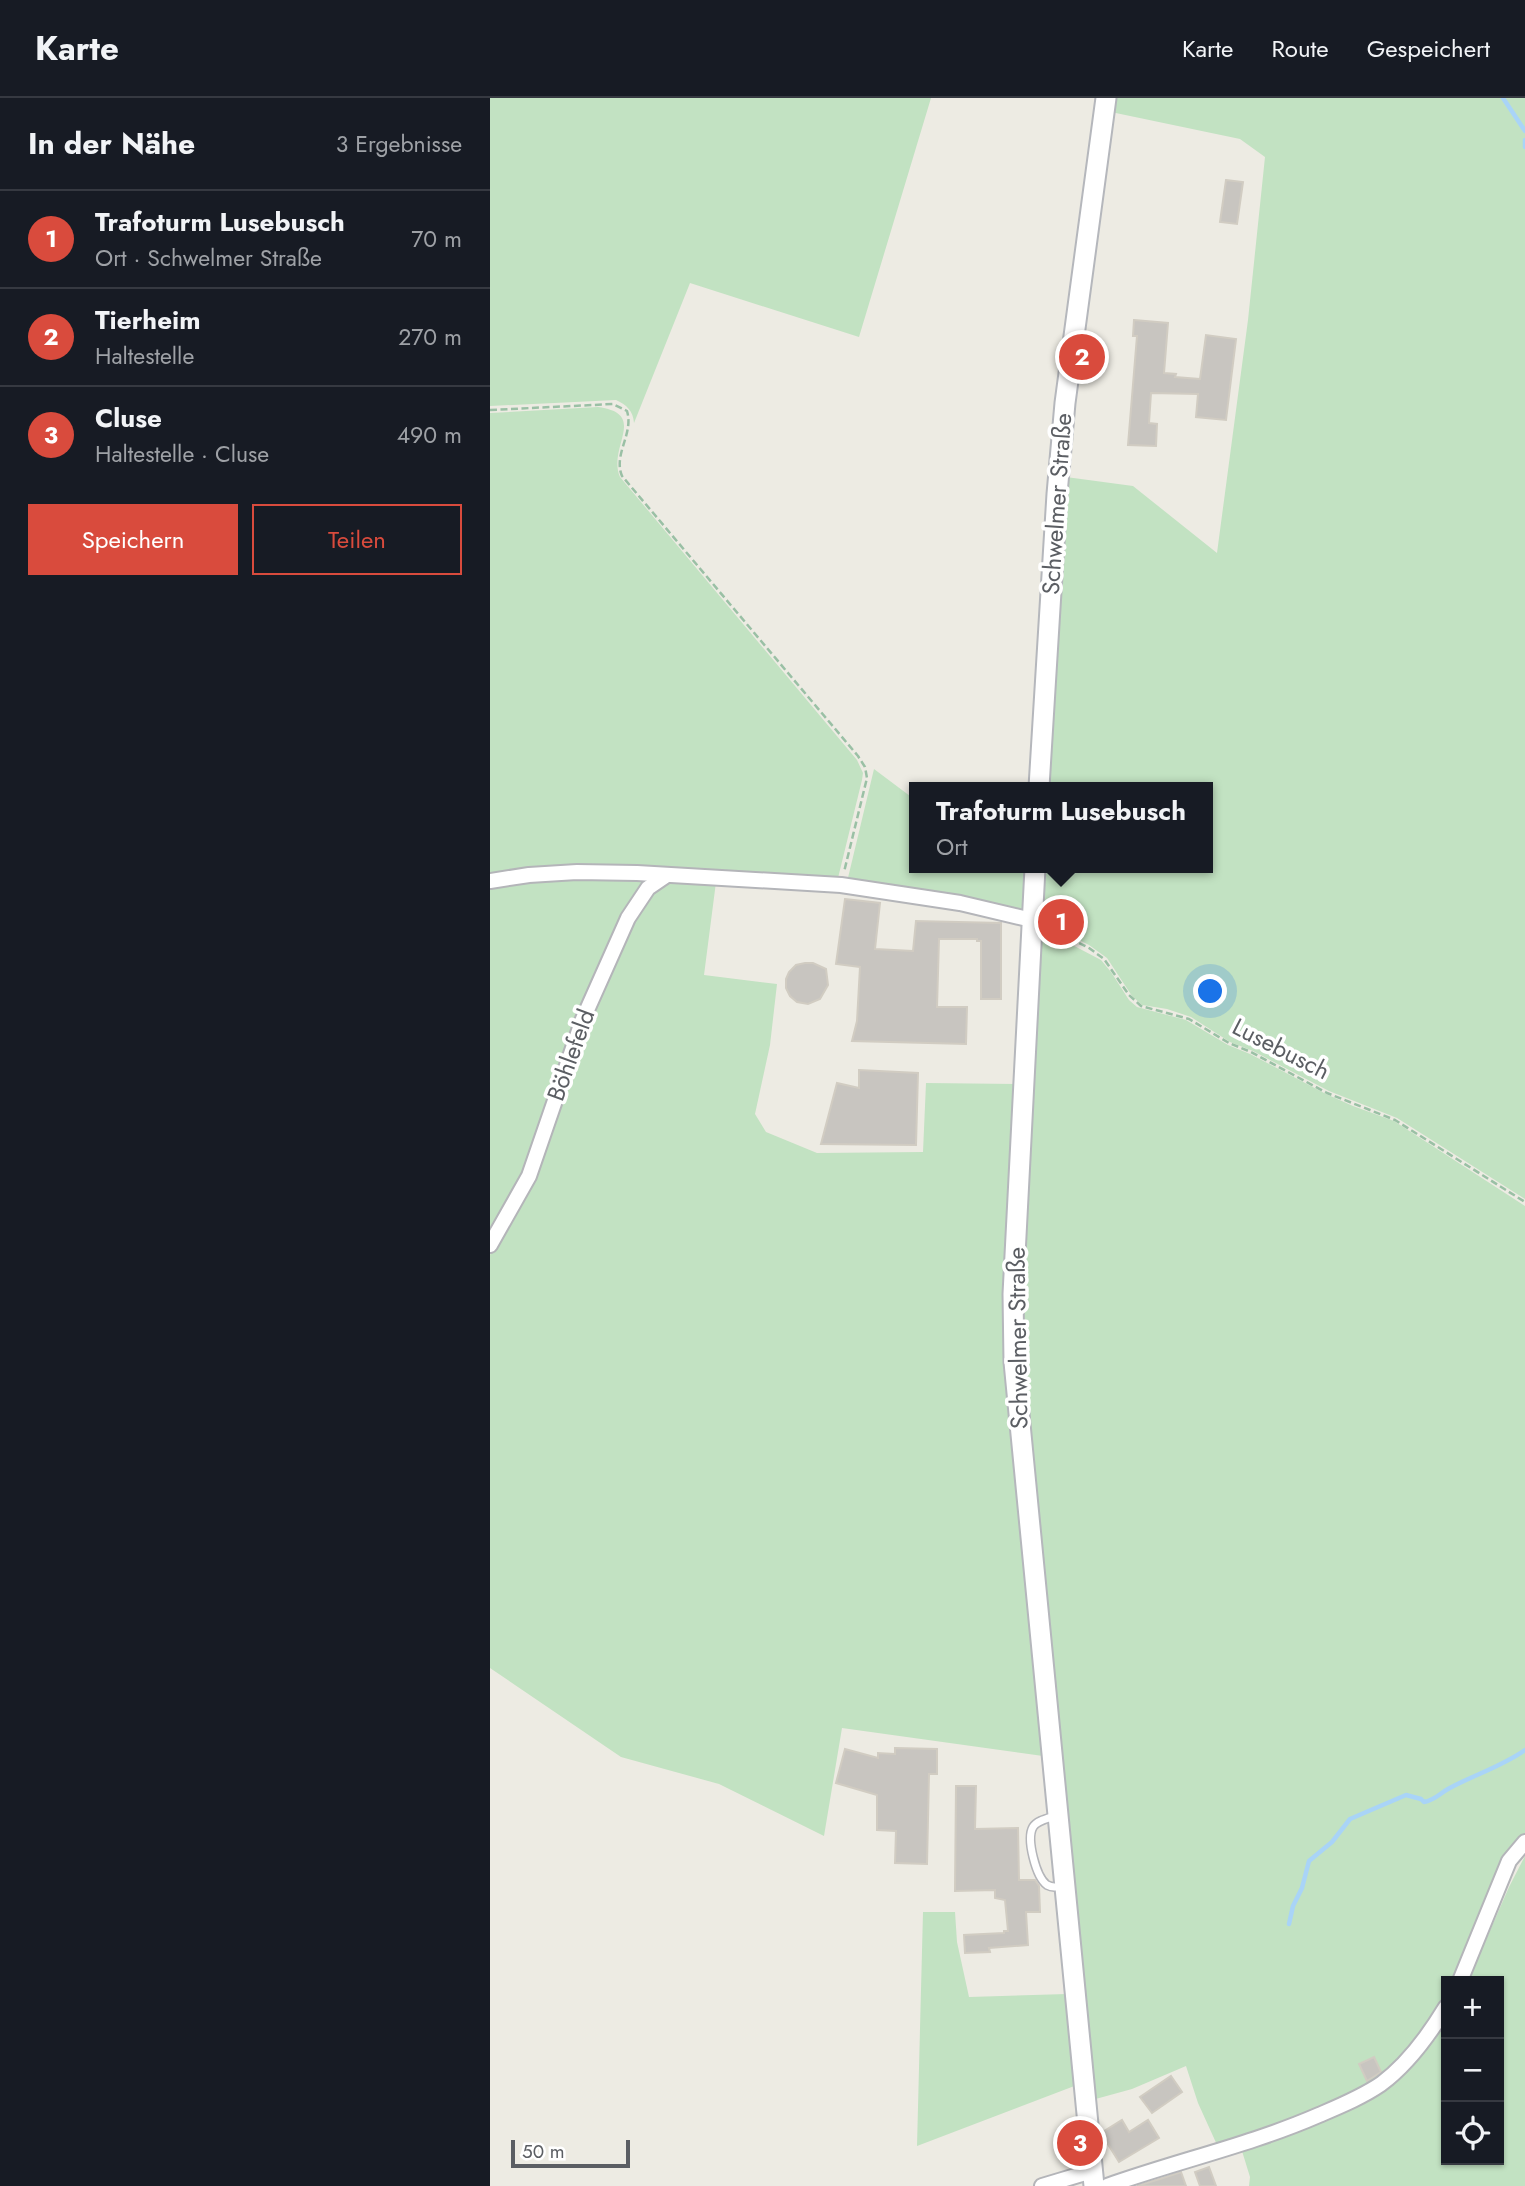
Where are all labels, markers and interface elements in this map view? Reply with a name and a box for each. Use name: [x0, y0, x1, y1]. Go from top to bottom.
text: Karte: [35, 25, 119, 72]
text: Karte: [1182, 31, 1233, 66]
text: Route: [1271, 31, 1329, 66]
text: Gespeichert: [1367, 31, 1490, 66]
text: In der Nähe: [28, 122, 195, 165]
text: 3 Ergebnisse: [336, 127, 462, 161]
text: Trafoturm Lusebusch: [95, 203, 345, 241]
text: 1: [45, 222, 57, 256]
text: 70 m: [411, 222, 462, 256]
text: Ort · Schwelmer Straße: [95, 241, 322, 275]
text: Tierheim: [95, 301, 201, 339]
text: 2: [43, 320, 59, 354]
text: 270 m: [398, 320, 462, 354]
pin: 2: [1059, 331, 1105, 383]
text: Haltestelle: [95, 339, 194, 373]
text: Cluse: [95, 399, 162, 437]
street label: Schwelmer Straße: [1033, 412, 1080, 596]
text: 3: [44, 418, 58, 452]
text: 490 m: [397, 418, 462, 452]
text: Haltestelle · Cluse: [95, 437, 269, 471]
button: Speichern: [28, 504, 238, 575]
button: Teilen: [252, 504, 462, 575]
popup: [909, 782, 1213, 873]
text: Trafoturm Lusebusch: [936, 792, 1186, 830]
text: Ort: [936, 830, 968, 864]
pin: 1: [1038, 896, 1084, 948]
your location: [1193, 974, 1227, 1008]
street label: Böhlefeld: [538, 1004, 603, 1106]
street label: Lusebusch: [1227, 1009, 1336, 1088]
street label: Schwelmer Straße: [998, 1247, 1037, 1429]
map controls: [1441, 1976, 1504, 2165]
button: +: [1441, 1976, 1504, 2039]
button: −: [1441, 2039, 1504, 2102]
button: locate: [1441, 2102, 1504, 2165]
pin: 3: [1057, 2117, 1103, 2169]
scale bar: [511, 2137, 630, 2169]
text: 50 m: [522, 2138, 565, 2165]

